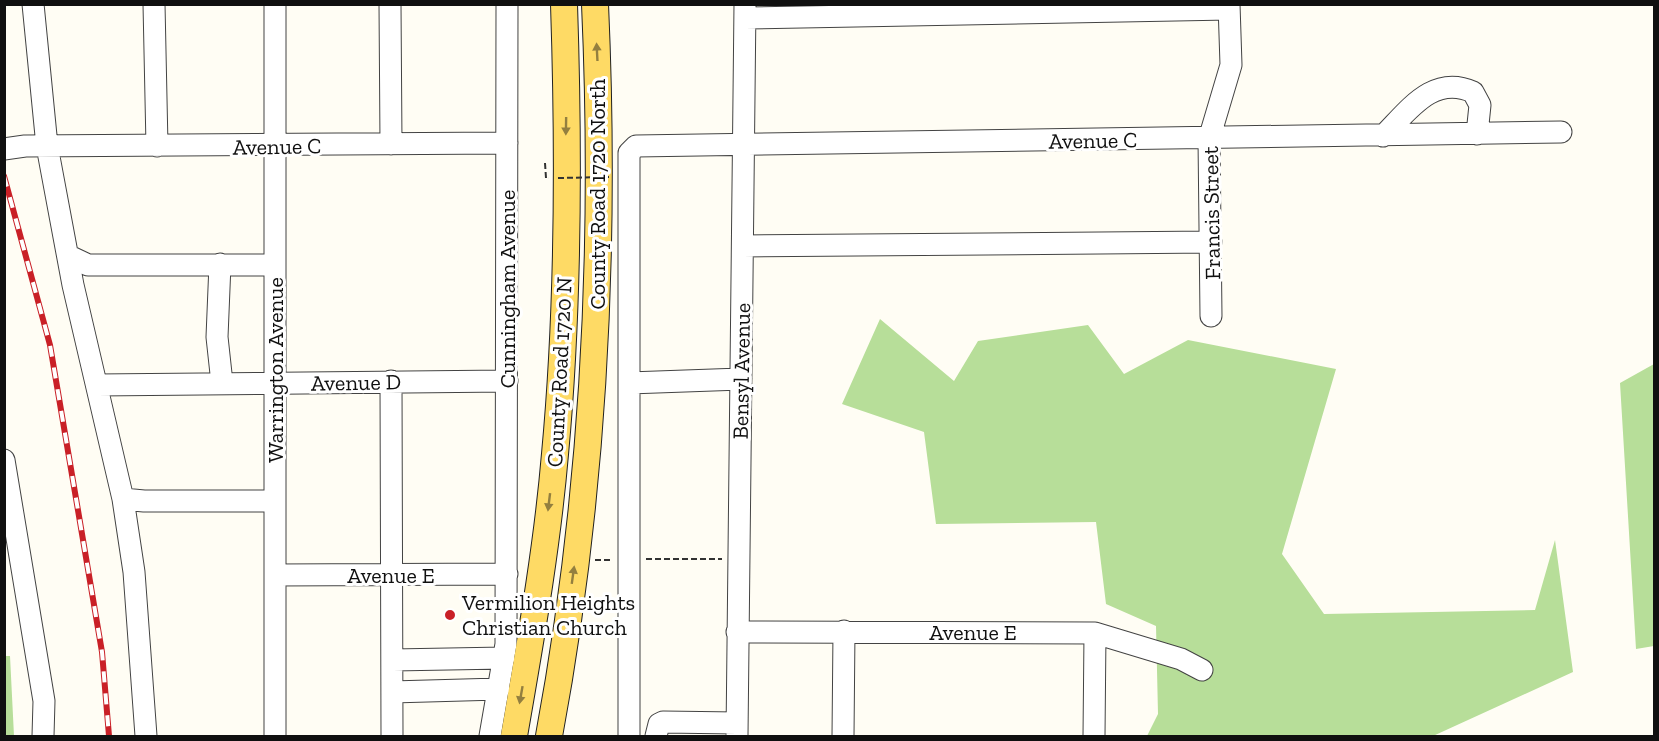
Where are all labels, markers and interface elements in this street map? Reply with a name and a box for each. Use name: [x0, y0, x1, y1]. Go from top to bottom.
one-way arrow: [593, 42, 602, 61]
street label: County Road 1720 North: [584, 78, 611, 309]
one-way arrow: [562, 116, 571, 135]
street label: Avenue C: [1048, 126, 1138, 155]
street label: Avenue C: [232, 132, 322, 161]
street label: Francis Street: [1197, 145, 1226, 280]
street label: Cunningham Avenue: [494, 190, 521, 388]
street label: County Road 1720 N: [541, 276, 578, 468]
street label: Warrington Avenue: [262, 277, 289, 463]
street label: Bensyl Avenue: [727, 302, 756, 440]
street label: Avenue D: [311, 368, 401, 397]
one-way arrow: [545, 493, 554, 512]
street label: Avenue E: [347, 562, 435, 589]
one-way arrow: [569, 565, 578, 584]
place label: Vermilion Heights Christian Church: [461, 589, 635, 641]
marker: Vermilion Heights Christian Church: [443, 608, 457, 622]
street label: Avenue E: [929, 619, 1017, 646]
one-way arrow: [516, 686, 525, 705]

